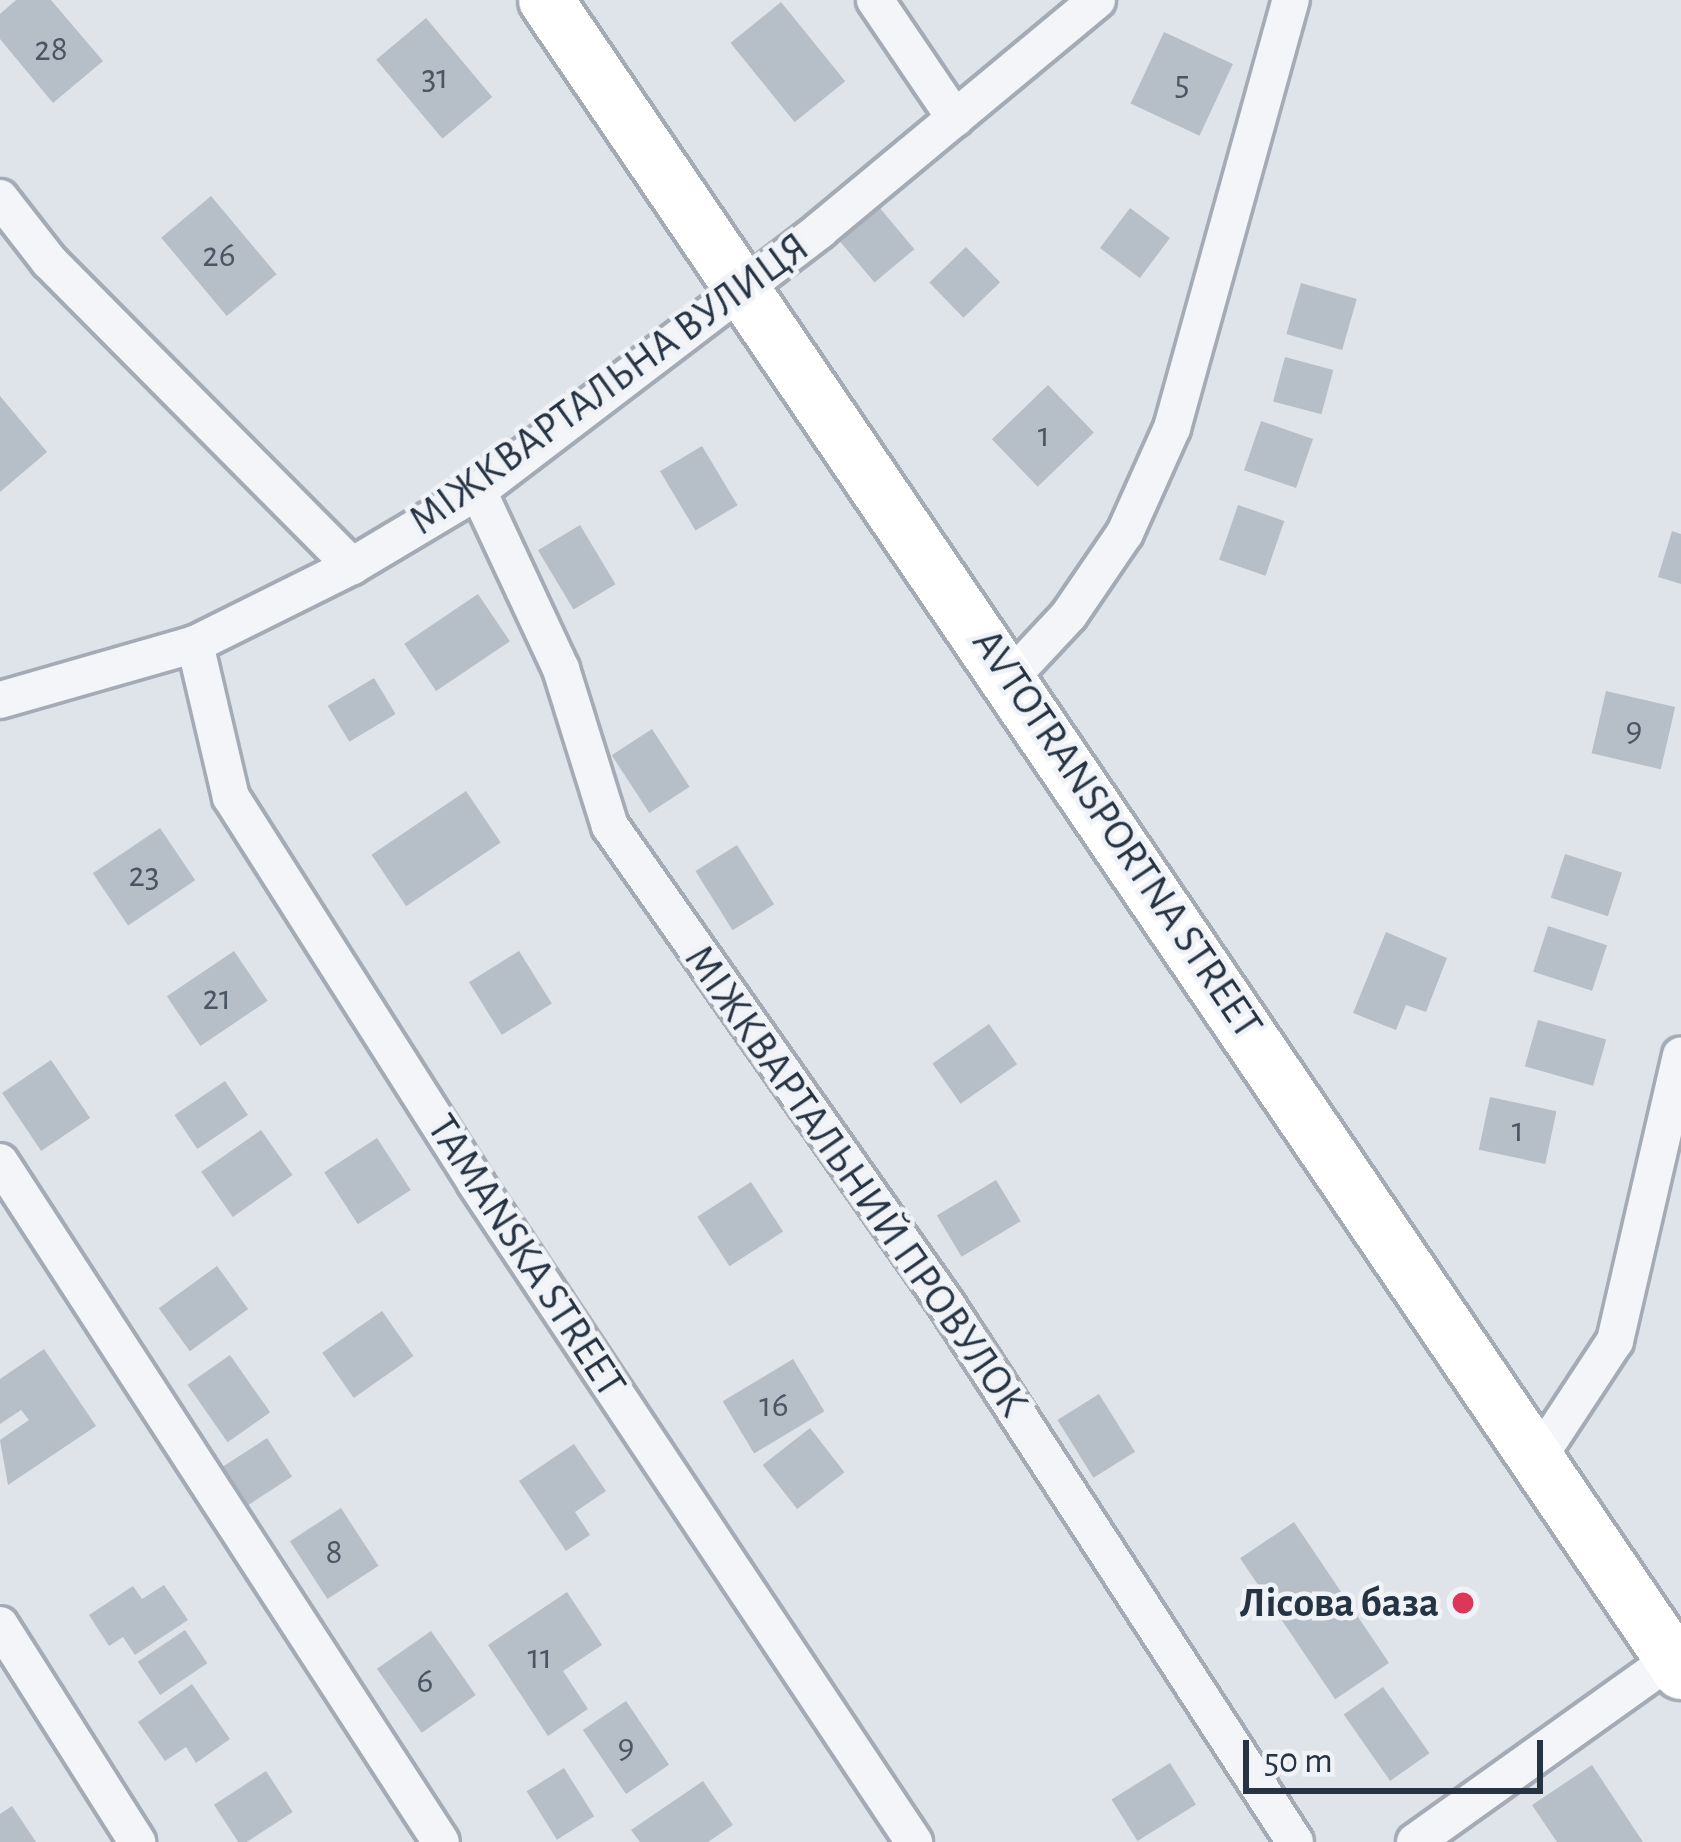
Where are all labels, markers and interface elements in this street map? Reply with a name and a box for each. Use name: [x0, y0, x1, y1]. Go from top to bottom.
house number: 28: [34, 28, 68, 72]
house number: 31: [421, 56, 449, 100]
house number: 5: [1174, 62, 1190, 106]
street label: МІЖКВАРТАЛЬНА ВУЛИЦЯ: [399, 222, 819, 546]
house number: 26: [202, 234, 236, 278]
house number: 1: [1038, 414, 1050, 458]
street label: AVTOTRANSPORTNA STREET: [961, 620, 1273, 1048]
house number: 9: [1626, 708, 1642, 752]
house number: 23: [128, 854, 160, 898]
street label: МІЖКВАРТАЛЬНИЙ ПРОВУЛОК: [673, 935, 1039, 1427]
house number: 21: [203, 977, 231, 1021]
street label: TAMANSKA STREET: [416, 1105, 636, 1407]
house number: 1: [1512, 1109, 1524, 1153]
house number: 16: [759, 1384, 789, 1428]
house number: 8: [325, 1531, 343, 1575]
place label: Лісова база: [1240, 1578, 1439, 1628]
marker: Лісова база: [1450, 1590, 1476, 1616]
house number: 11: [528, 1636, 552, 1680]
house number: 6: [417, 1660, 433, 1704]
scale bar: [1249, 1716, 1549, 1790]
house number: 9: [618, 1725, 634, 1769]
text: 50 m: [1264, 1743, 1333, 1779]

